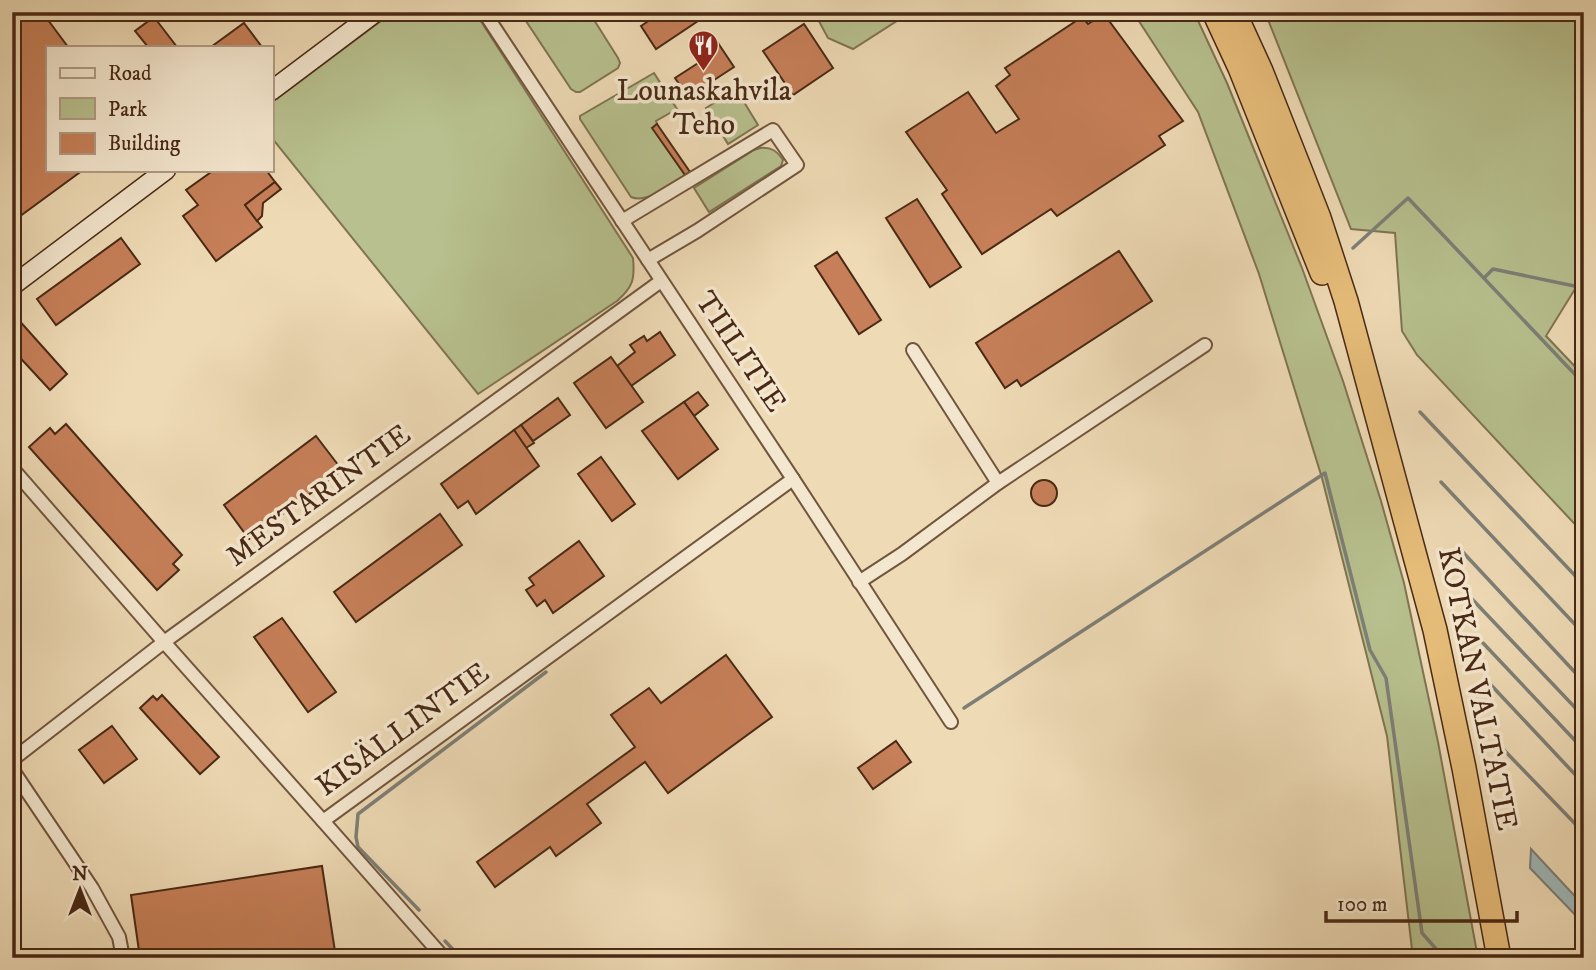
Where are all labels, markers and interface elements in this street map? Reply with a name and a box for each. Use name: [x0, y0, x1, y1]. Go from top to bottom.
restaurant icon: Lounaskahvila Teho: [687, 28, 721, 72]
legend: [46, 46, 273, 172]
text: Road: [108, 61, 152, 87]
place label: Lounaskahvila Teho: [617, 73, 792, 144]
text: Park: [108, 97, 148, 123]
text: Building: [108, 131, 181, 157]
street label: TIILITIE: [686, 285, 794, 419]
street label: MESTARINTIE: [220, 417, 418, 575]
street label: KOTKAN VALTATIE: [1429, 544, 1525, 834]
street label: KISÄLLINTIE: [309, 654, 497, 805]
north arrow: [46, 855, 116, 925]
text: N: [72, 863, 88, 886]
scale bar: [1326, 879, 1517, 923]
text: 100 m: [1337, 892, 1388, 918]

